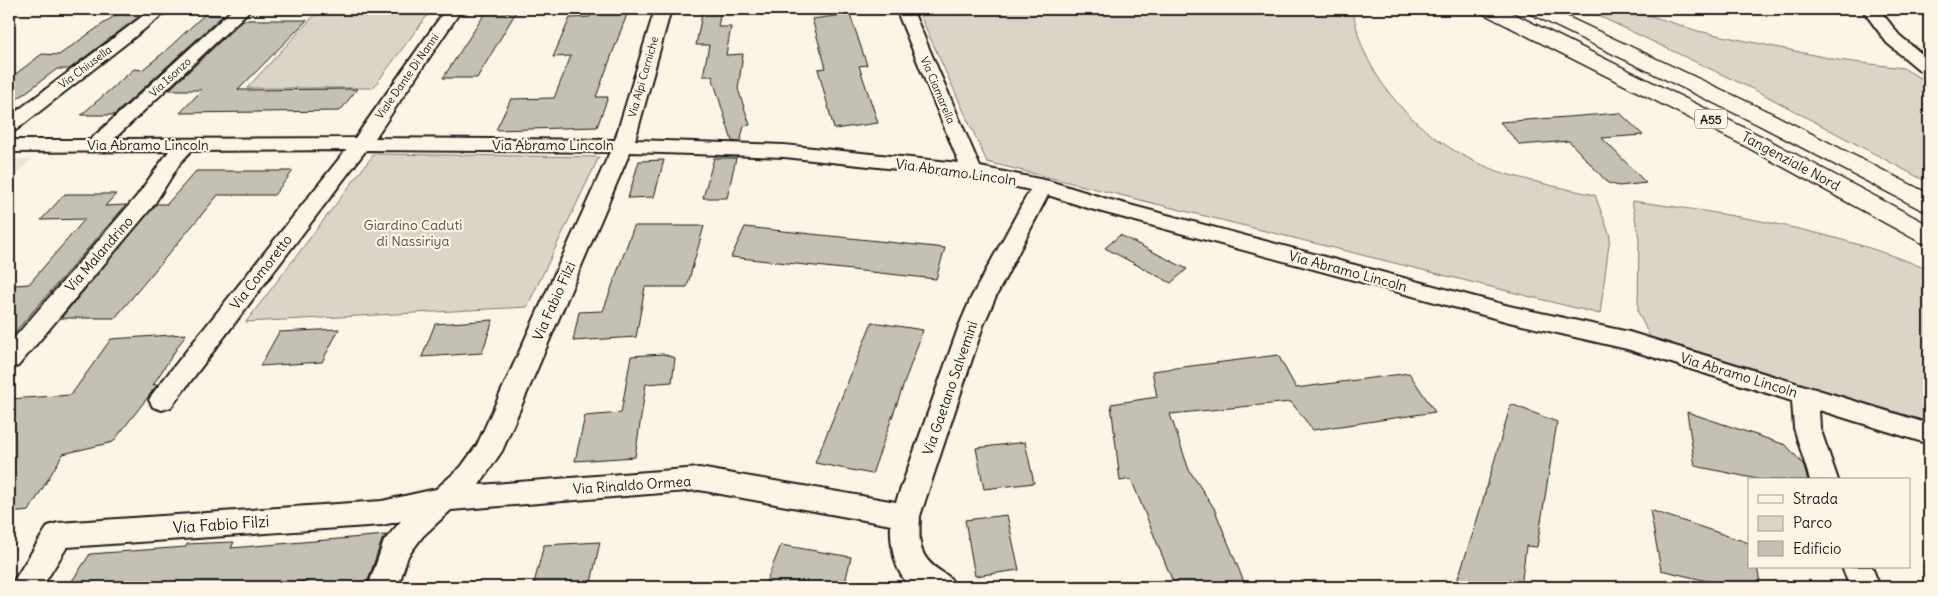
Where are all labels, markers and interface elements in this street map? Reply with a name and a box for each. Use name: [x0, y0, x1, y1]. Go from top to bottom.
street label: Viale Dante Di Nanni: [372, 31, 442, 121]
street label: Via Alpi Carniche: [625, 35, 661, 119]
street label: Via Chiusella: [56, 42, 114, 92]
street label: Via Isonzo: [146, 54, 194, 100]
street label: Via Ciamarella: [918, 54, 958, 126]
road number: A55: [1695, 110, 1727, 128]
street label: Tangenziale Nord: [1739, 127, 1843, 195]
street label: Via Abramo Lincoln: [87, 136, 209, 154]
street label: Via Abramo Lincoln: [492, 136, 614, 154]
street label: Via Abramo Lincoln: [894, 155, 1018, 189]
street label: Via Malandrino: [61, 212, 137, 296]
park label: Giardino Caduti di Nassiriya: [364, 216, 462, 250]
street label: Via Comoretto: [226, 231, 296, 313]
street label: Via Abramo Lincoln: [1287, 247, 1409, 295]
street label: Via Fabio Filzi: [529, 259, 579, 343]
street label: Via Gaetano Salvemini: [919, 319, 981, 457]
street label: Via Abramo Lincoln: [1678, 349, 1800, 401]
street label: Via Rinaldo Ormea: [572, 472, 692, 498]
legend: [1748, 478, 1910, 568]
text: Strada: [1793, 489, 1838, 508]
street label: Via Fabio Filzi: [172, 511, 270, 537]
text: Parco: [1793, 513, 1832, 532]
text: Edificio: [1793, 539, 1841, 558]

